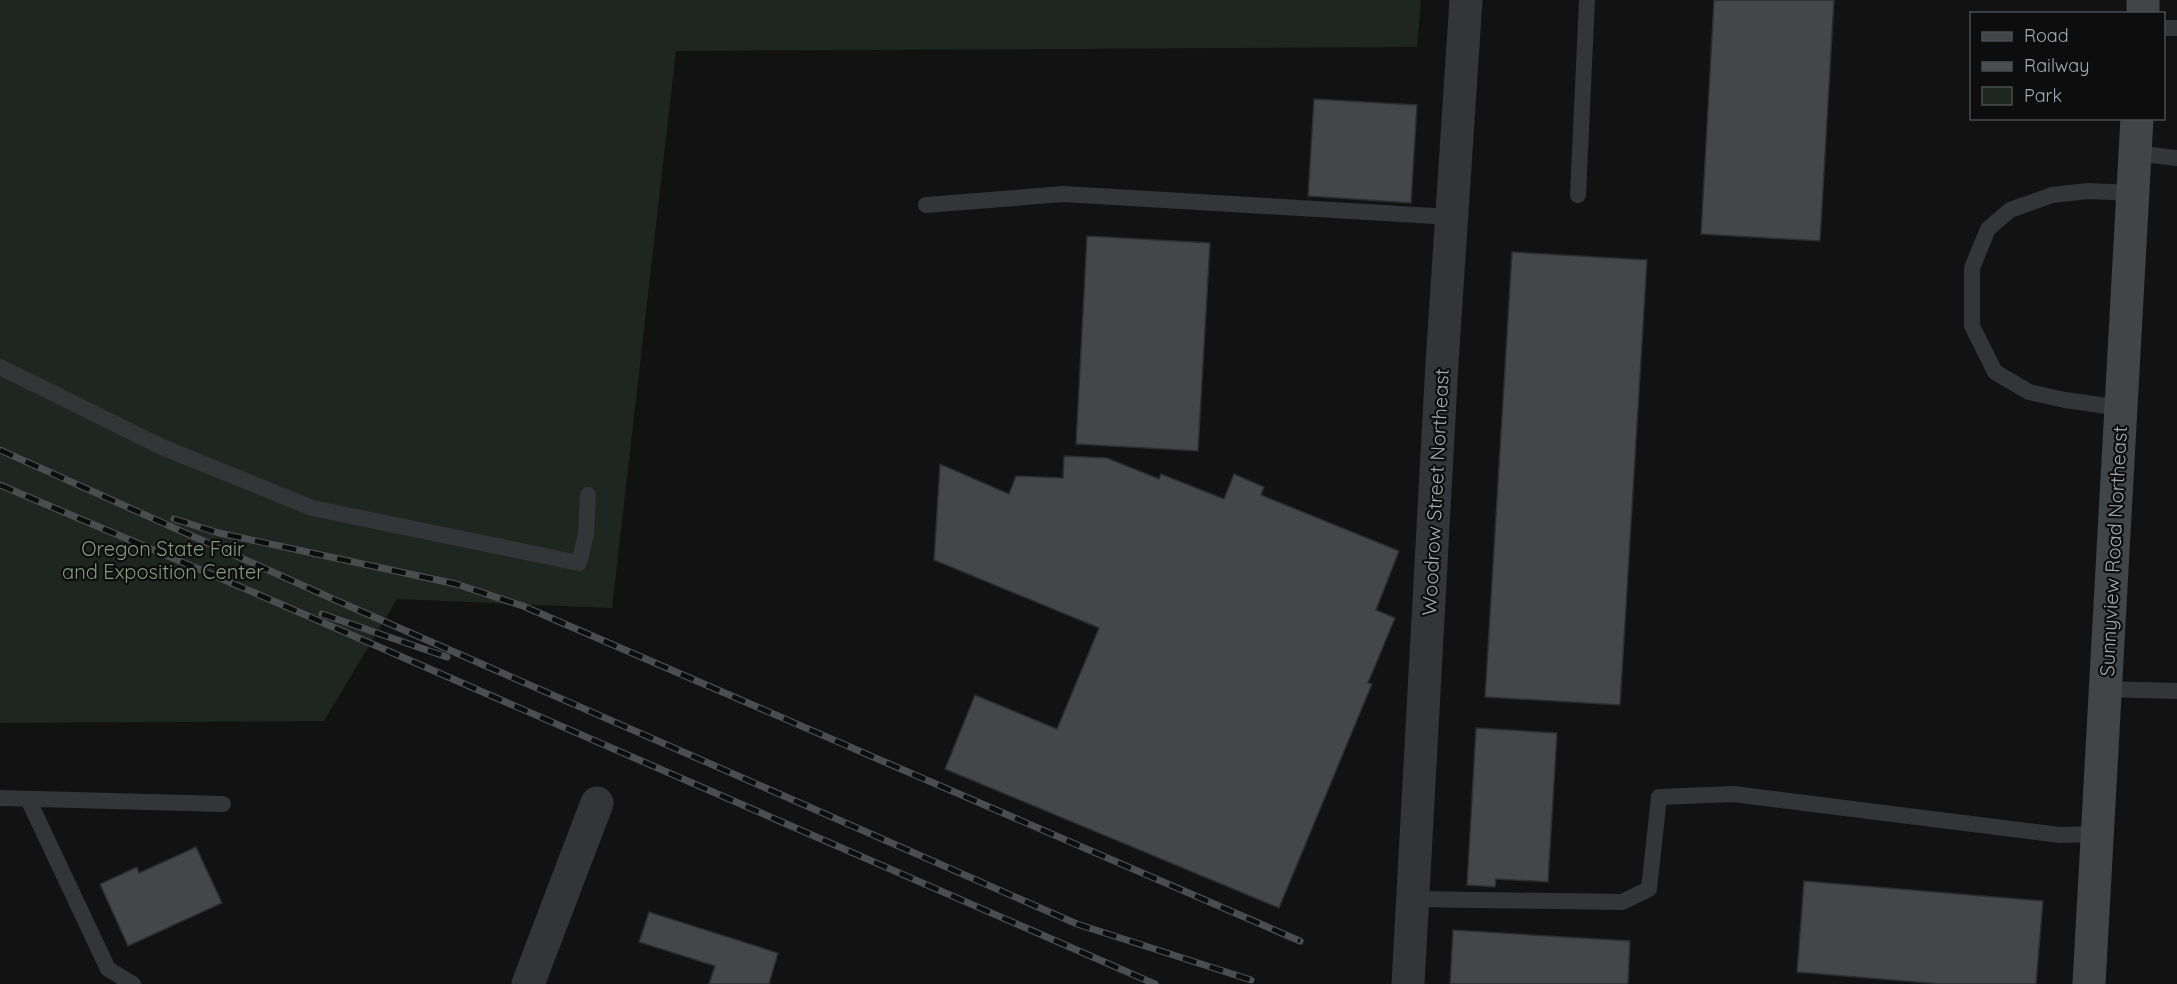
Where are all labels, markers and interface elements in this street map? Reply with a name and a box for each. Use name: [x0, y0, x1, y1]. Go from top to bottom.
legend: [1970, 12, 2165, 120]
text: Road: [2024, 24, 2069, 47]
text: Railway: [2024, 54, 2090, 77]
text: Park: [2024, 84, 2062, 107]
street label: Woodrow Street Northeast: [1416, 368, 1454, 616]
street label: Sunnyview Road Northeast: [2094, 425, 2132, 677]
park label: Oregon State Fair and Exposition Center: [62, 536, 264, 584]

